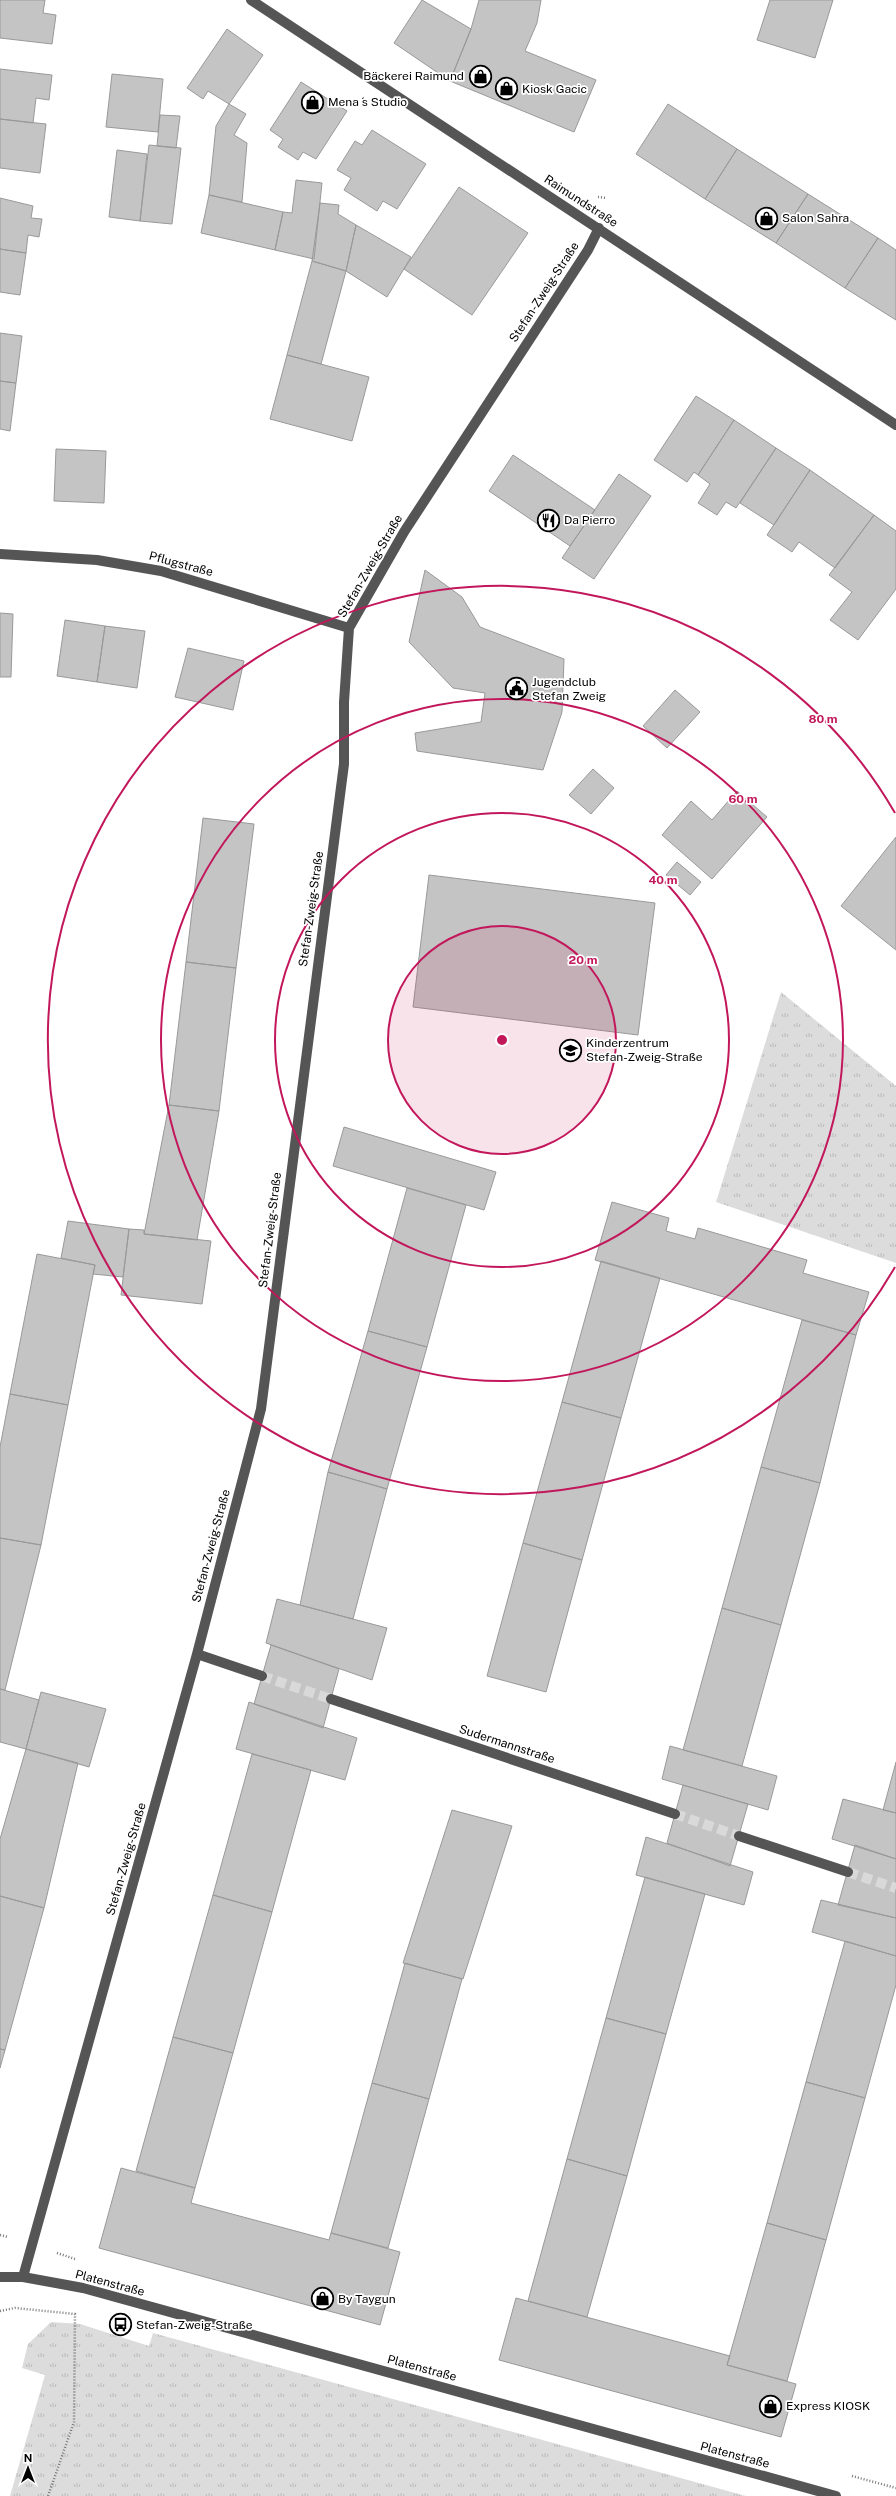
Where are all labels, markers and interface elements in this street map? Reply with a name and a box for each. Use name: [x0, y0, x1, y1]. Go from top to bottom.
shop icon: Bäckerei Raimund: [467, 63, 493, 89]
place label: Bäckerei Raimund: [363, 69, 464, 83]
shop icon: Kiosk Gacic: [494, 76, 520, 102]
place label: Kiosk Gacic: [522, 82, 587, 96]
shop icon: Mena ́s Studio: [300, 89, 326, 115]
place label: Mena ́s Studio: [328, 95, 407, 109]
street label: Raimundstraße: [542, 172, 621, 230]
shop icon: Salon Sahra: [754, 205, 780, 231]
place label: Salon Sahra: [782, 211, 849, 225]
street label: Stefan-Zweig-Straße: [506, 239, 582, 345]
restaurant icon: Da Pierro: [536, 507, 562, 533]
street label: Stefan-Zweig-Straße: [335, 512, 405, 620]
place label: Da Pierro: [564, 513, 616, 527]
street label: Pflugstraße: [147, 549, 215, 579]
place label: Jugendclub Stefan Zweig: [532, 675, 606, 703]
public building icon: Jugendclub Stefan Zweig: [503, 676, 529, 702]
text: 80 m: [808, 712, 838, 726]
text: 60 m: [728, 792, 758, 806]
street label: Stefan-Zweig-Straße: [296, 850, 326, 968]
text: 40 m: [648, 873, 678, 887]
text: 20 m: [569, 953, 598, 967]
centre of rings: [495, 1033, 509, 1047]
place label: Kinderzentrum Stefan-Zweig-Straße: [586, 1036, 703, 1064]
school or university icon: Kinderzentrum Stefan-Zweig-Straße: [557, 1037, 583, 1063]
street label: Stefan-Zweig-Straße: [256, 1171, 284, 1289]
street label: Stefan-Zweig-Straße: [189, 1488, 233, 1604]
street label: Sudermannstraße: [457, 1722, 557, 1766]
street label: Stefan-Zweig-Straße: [103, 1801, 149, 1917]
street label: Platenstraße: [74, 2267, 146, 2299]
shop icon: By Taygun: [309, 2286, 335, 2312]
place label: By Taygun: [338, 2292, 396, 2306]
bus stop icon: Stefan-Zweig-Straße: [108, 2312, 134, 2338]
place label: Stefan-Zweig-Straße: [136, 2318, 253, 2332]
street label: Platenstraße: [386, 2352, 458, 2384]
shop icon: Express KIOSK: [757, 2393, 783, 2419]
place label: Express KIOSK: [786, 2399, 870, 2413]
street label: Platenstraße: [699, 2439, 771, 2471]
north arrow: [8, 2448, 48, 2488]
text: N: [24, 2452, 32, 2464]

